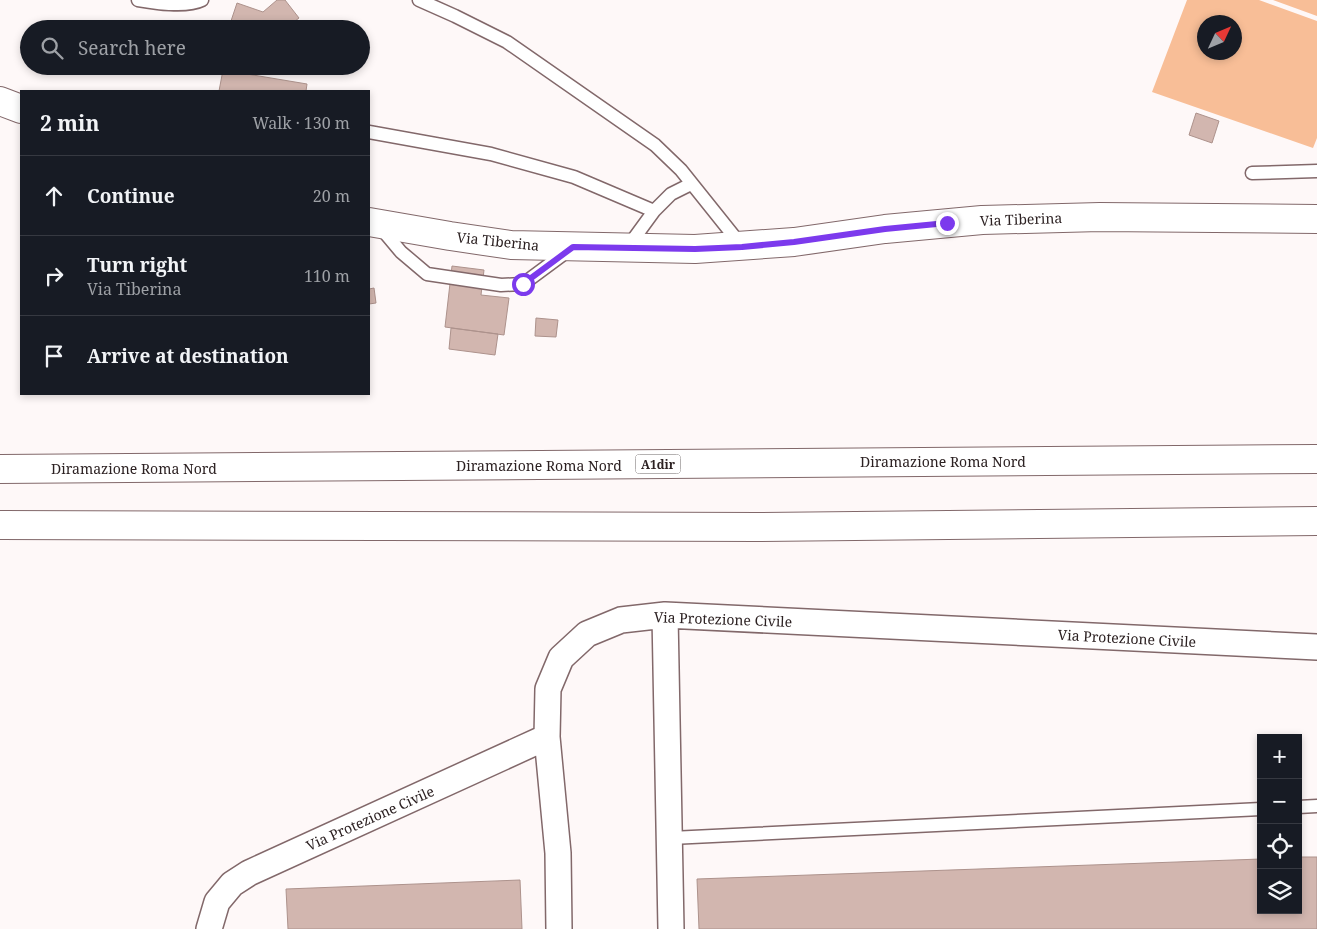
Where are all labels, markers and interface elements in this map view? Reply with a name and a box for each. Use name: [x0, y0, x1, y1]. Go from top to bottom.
north arrow: [1197, 15, 1242, 60]
search box: [20, 20, 370, 75]
icon: search: [38, 34, 66, 62]
text: Search here: [78, 35, 186, 61]
text: 2 min: [40, 109, 99, 137]
text: Walk · 130 m: [253, 112, 350, 134]
icon: ahead: [40, 182, 68, 210]
text: Continue: [87, 183, 175, 209]
text: 20 m: [313, 185, 350, 207]
street label: Via Tiberina: [979, 208, 1063, 230]
route end: [936, 212, 959, 235]
street label: Via Tiberina: [456, 227, 540, 255]
text: Turn right: [87, 252, 187, 278]
icon: right: [40, 262, 68, 290]
text: 110 m: [304, 265, 350, 287]
route start: [512, 273, 535, 296]
text: Via Tiberina: [87, 278, 181, 300]
icon: arrive: [40, 342, 68, 370]
text: Arrive at destination: [87, 343, 289, 369]
street label: Diramazione Roma Nord: [860, 452, 1026, 471]
road number: A1dir: [636, 454, 680, 474]
street label: Diramazione Roma Nord: [456, 456, 622, 475]
street label: Diramazione Roma Nord: [51, 459, 217, 478]
street label: Via Protezione Civile: [654, 607, 792, 631]
street label: Via Protezione Civile: [1057, 625, 1197, 651]
map controls: [1257, 734, 1302, 914]
button: +: [1257, 734, 1302, 779]
button: −: [1257, 779, 1302, 824]
street label: Via Protezione Civile: [303, 781, 437, 855]
button: locate: [1257, 824, 1302, 869]
button: layers: [1257, 869, 1302, 914]

